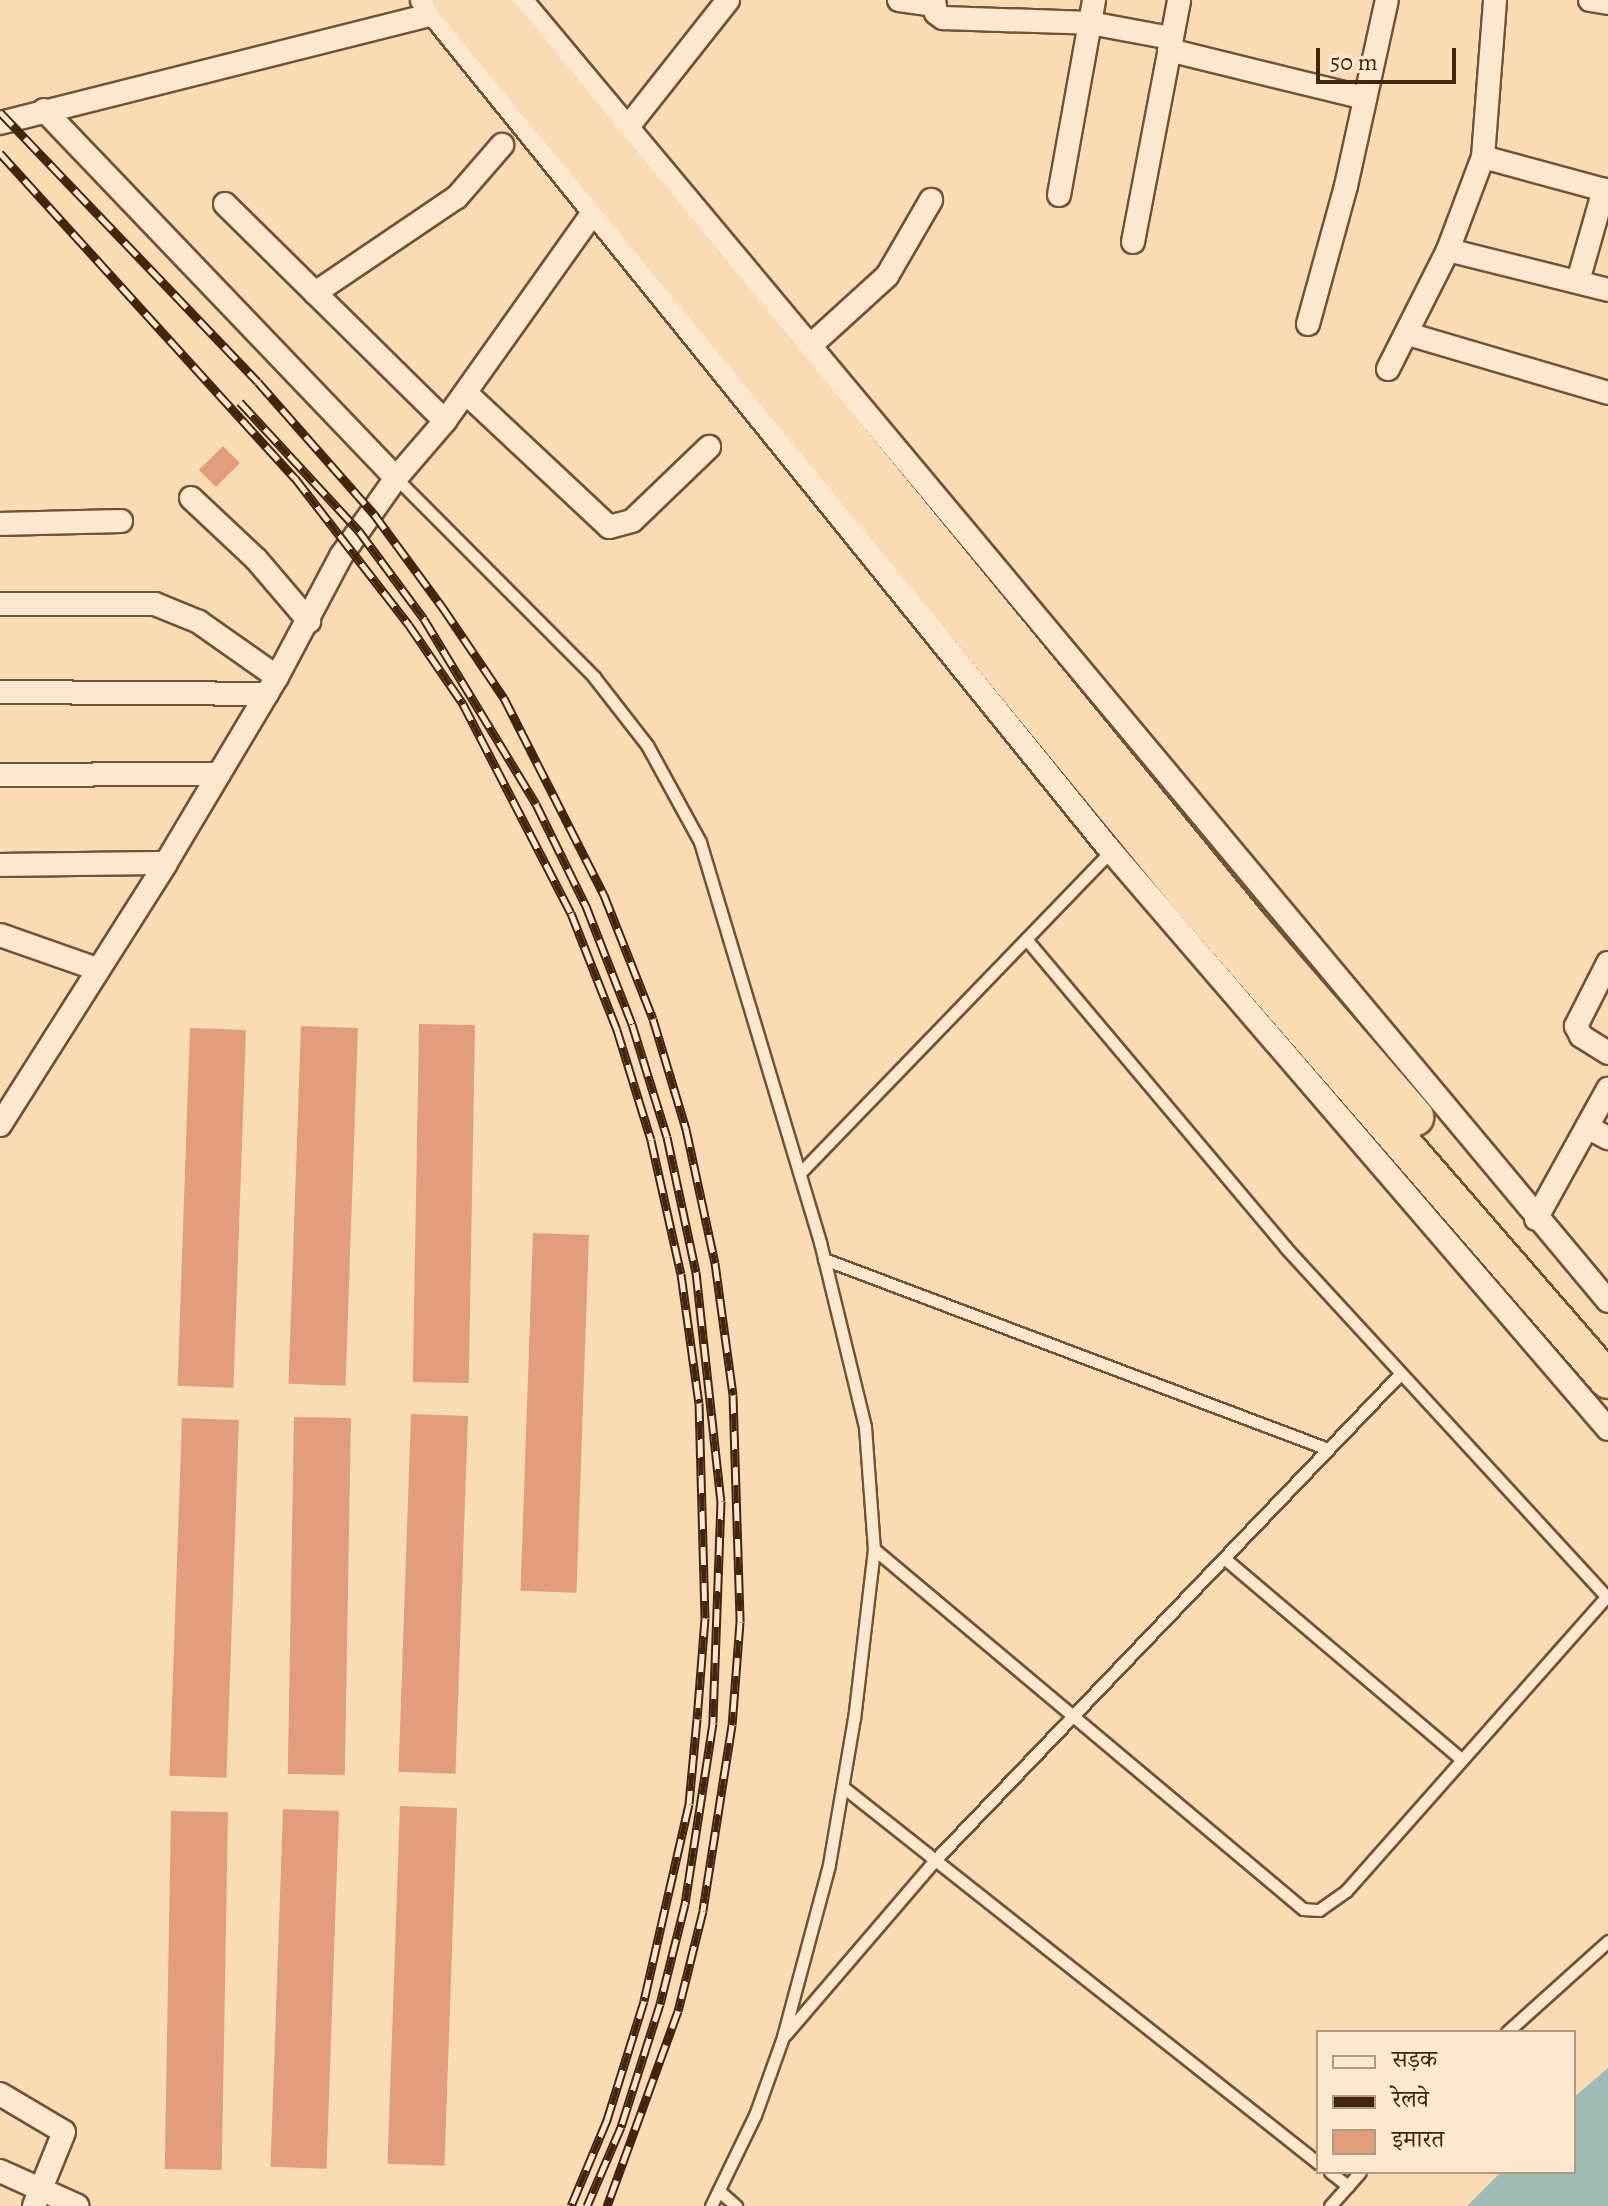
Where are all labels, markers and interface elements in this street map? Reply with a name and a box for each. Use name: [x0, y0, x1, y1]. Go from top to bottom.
scale bar: [1320, 32, 1460, 82]
text: 50 m: [1330, 46, 1378, 78]
legend: [1316, 2030, 1576, 2174]
text: सड़क: [1392, 2043, 1437, 2075]
text: रेलवे: [1392, 2083, 1429, 2115]
text: इमारत: [1392, 2123, 1444, 2155]

